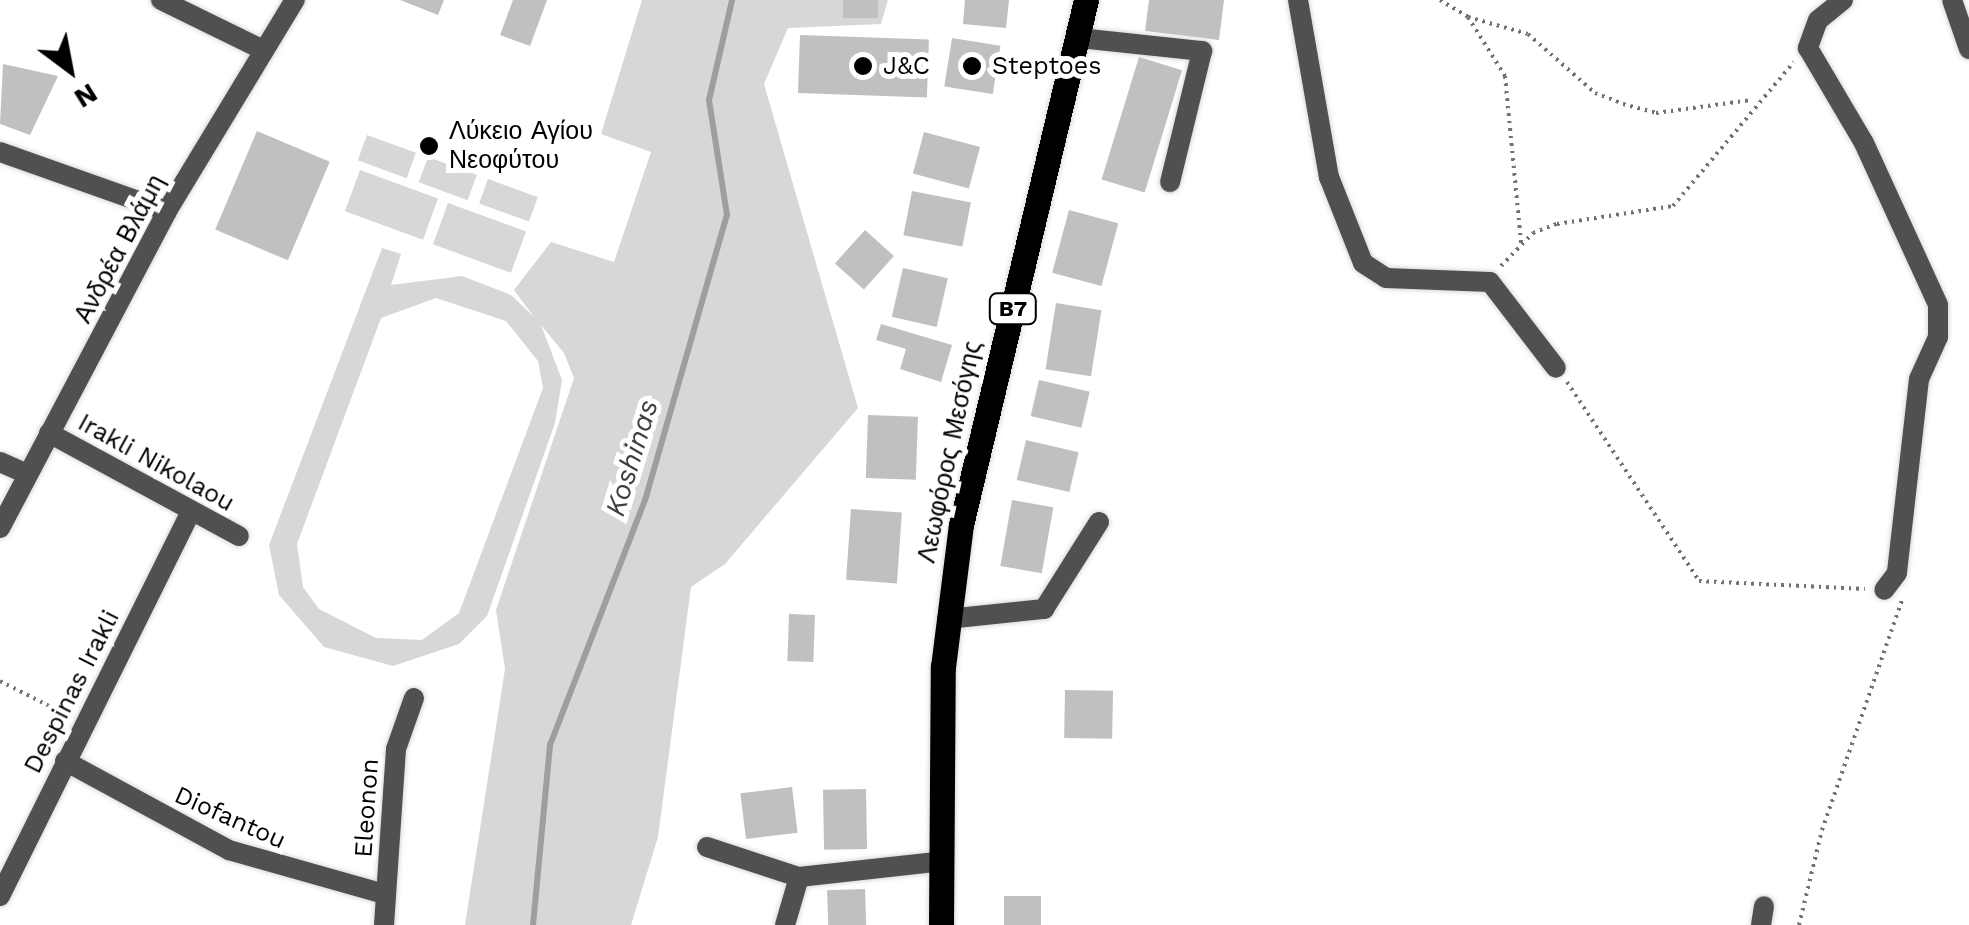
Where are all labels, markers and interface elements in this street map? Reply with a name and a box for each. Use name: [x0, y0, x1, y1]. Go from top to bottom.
north arrow: [20, 20, 120, 120]
place label: J&C: [883, 51, 930, 81]
place label: Steptoes: [992, 51, 1101, 81]
marker: J&C: [852, 55, 874, 77]
marker: Steptoes: [961, 55, 983, 77]
text: N: [69, 76, 104, 115]
place label: Λύκειο Αγίου Νεοφύτου: [449, 117, 593, 176]
marker: Λύκειο Αγίου Νεοφύτου: [418, 135, 440, 157]
street label: Ανδρέα Βλάμη: [68, 170, 172, 328]
road number: B7: [988, 292, 1038, 326]
street label: Λεωφόρος Μεσόγης: [912, 338, 988, 566]
water label: Koshinas: [598, 396, 666, 520]
street label: Irakli Nikolaou: [73, 408, 239, 518]
street label: Despinas Irakli: [18, 605, 126, 779]
street label: Eleonon: [349, 758, 385, 858]
street label: Diofantou: [170, 780, 290, 856]

